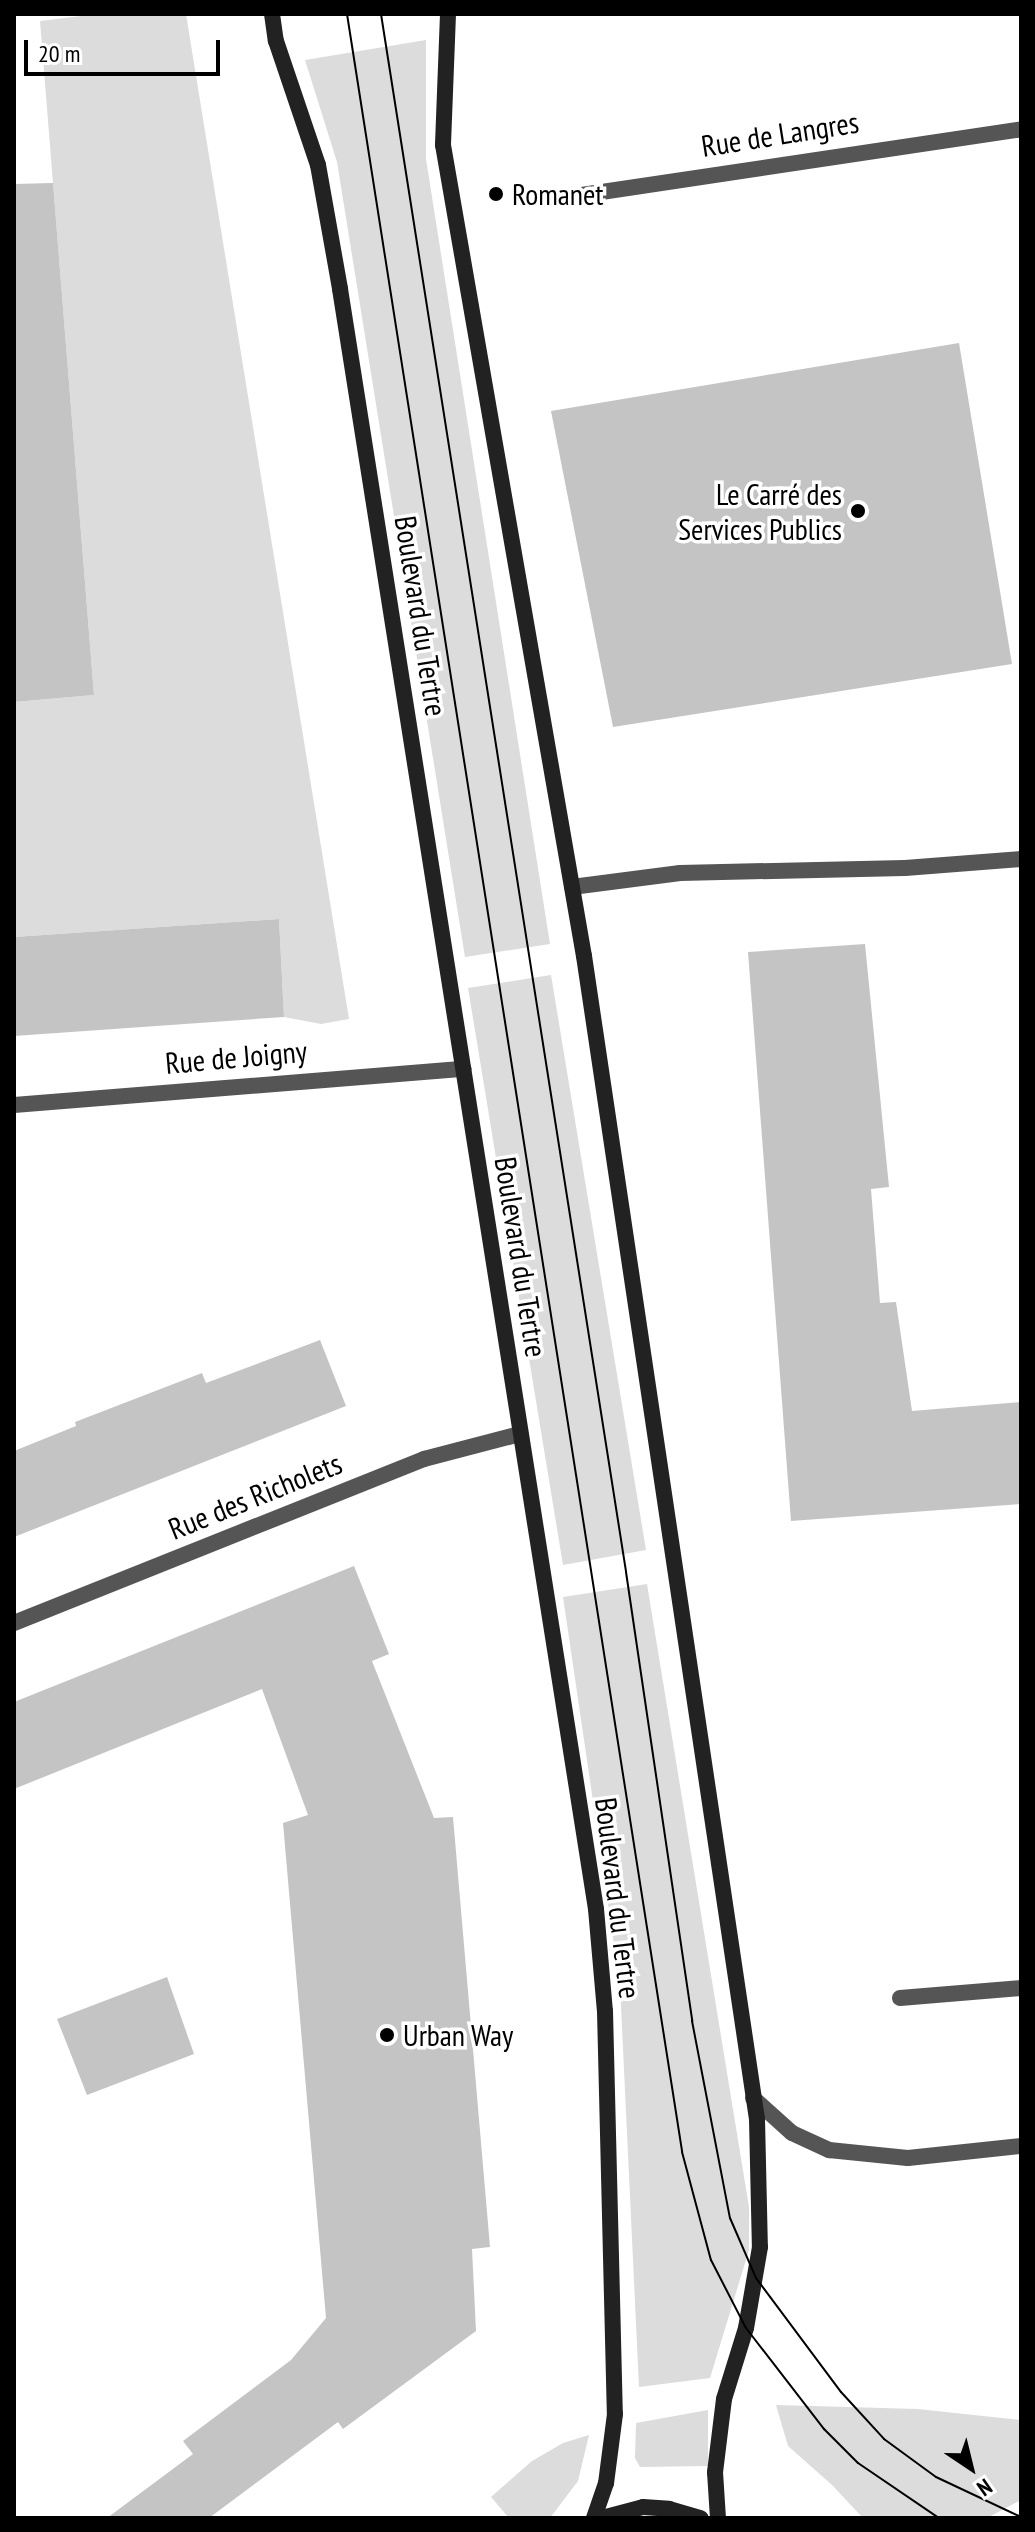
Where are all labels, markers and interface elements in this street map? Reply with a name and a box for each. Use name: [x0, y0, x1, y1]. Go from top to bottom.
scale bar: [28, 24, 224, 74]
text: 20 m: [38, 38, 80, 69]
street label: Rue de Langres: [699, 104, 861, 164]
place label: Romanet: [512, 176, 604, 212]
marker: Romanet: [487, 185, 505, 203]
place label: Le Carré des Services Publics: [678, 476, 842, 546]
marker: Le Carré des Services Publics: [849, 502, 867, 520]
street label: Boulevard du Tertre: [387, 513, 455, 719]
street label: Rue de Joigny: [164, 1033, 308, 1081]
street label: Boulevard du Tertre: [487, 1154, 555, 1360]
street label: Rue des Richolets: [163, 1445, 347, 1547]
street label: Boulevard du Tertre: [588, 1795, 648, 2001]
place label: Urban Way: [403, 2017, 514, 2053]
marker: Urban Way: [378, 2026, 396, 2044]
north arrow: [931, 2428, 1011, 2508]
text: N: [972, 2473, 998, 2503]

